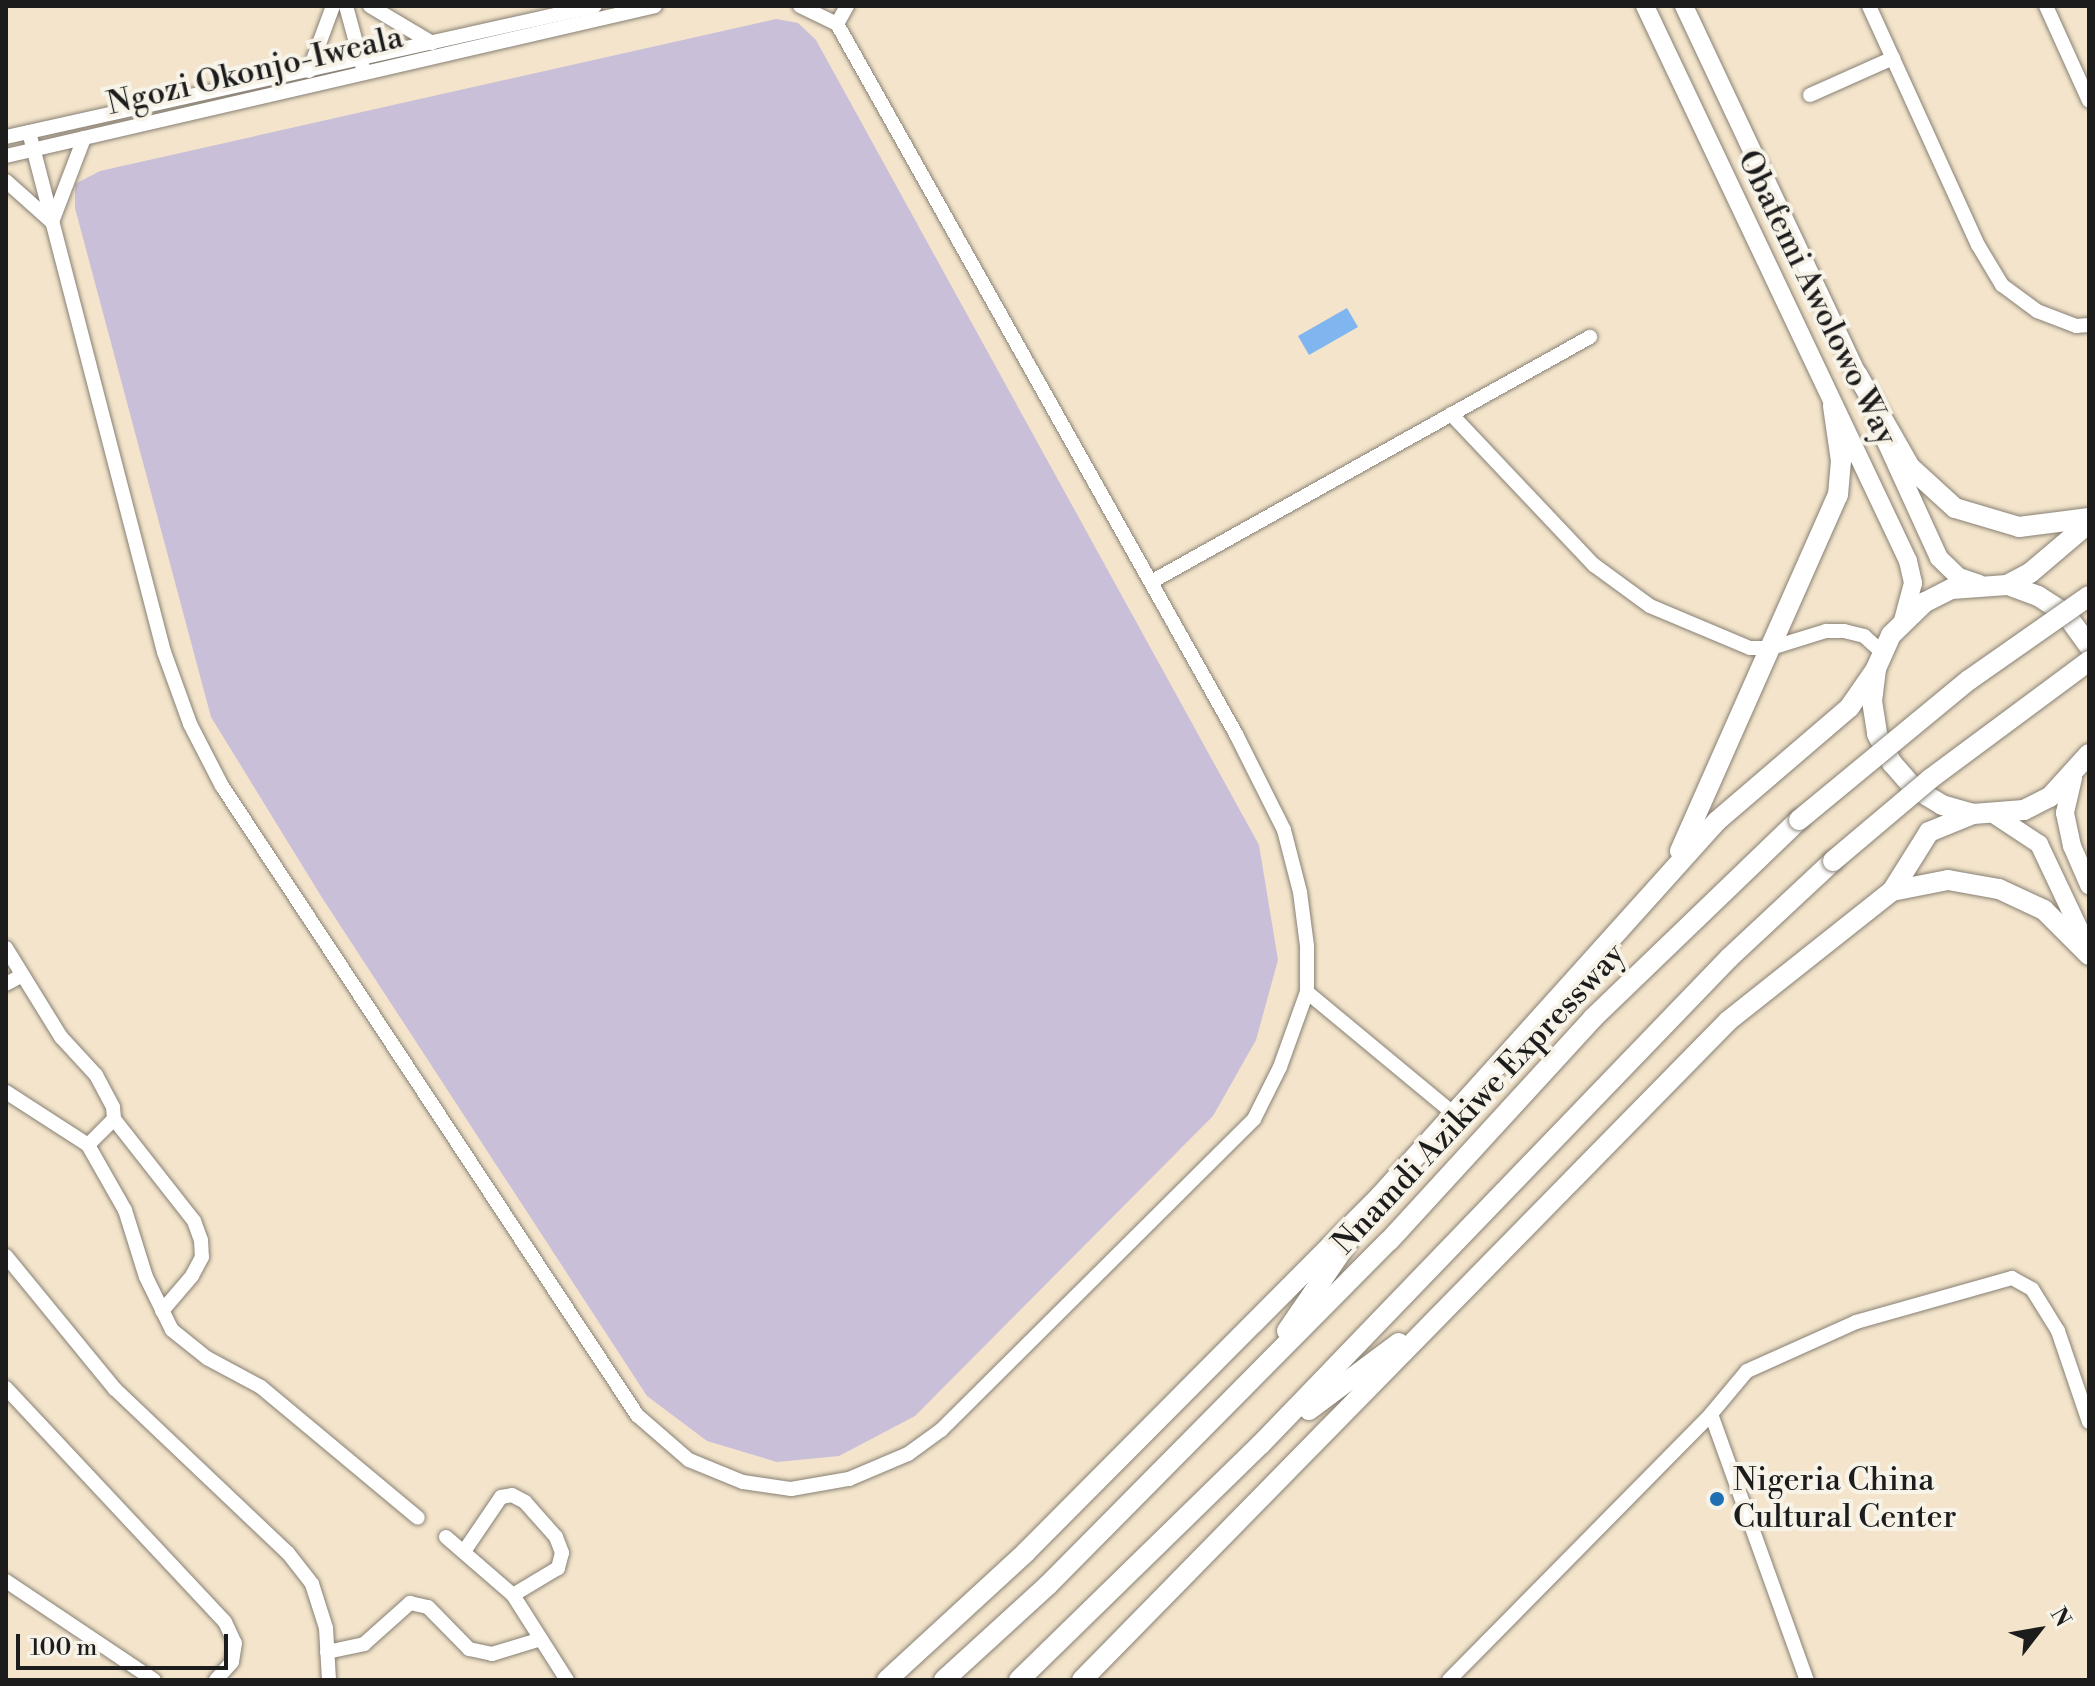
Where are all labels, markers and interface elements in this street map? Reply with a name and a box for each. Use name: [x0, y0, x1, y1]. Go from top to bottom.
street label: Ngozi Okonjo-Iweala: [103, 18, 407, 124]
street label: Obafemi Awolowo Way: [1729, 144, 1905, 452]
street label: Nnamdi Azikiwe Expressway: [1325, 936, 1633, 1262]
place label: Nigeria China Cultural Center: [1733, 1462, 1956, 1537]
marker: Nigeria China Cultural Center: [1708, 1490, 1726, 1508]
north arrow: [1999, 1590, 2079, 1670]
text: N: [2044, 1603, 2076, 1632]
scale bar: [20, 1618, 232, 1668]
text: 100 m: [30, 1633, 97, 1663]

